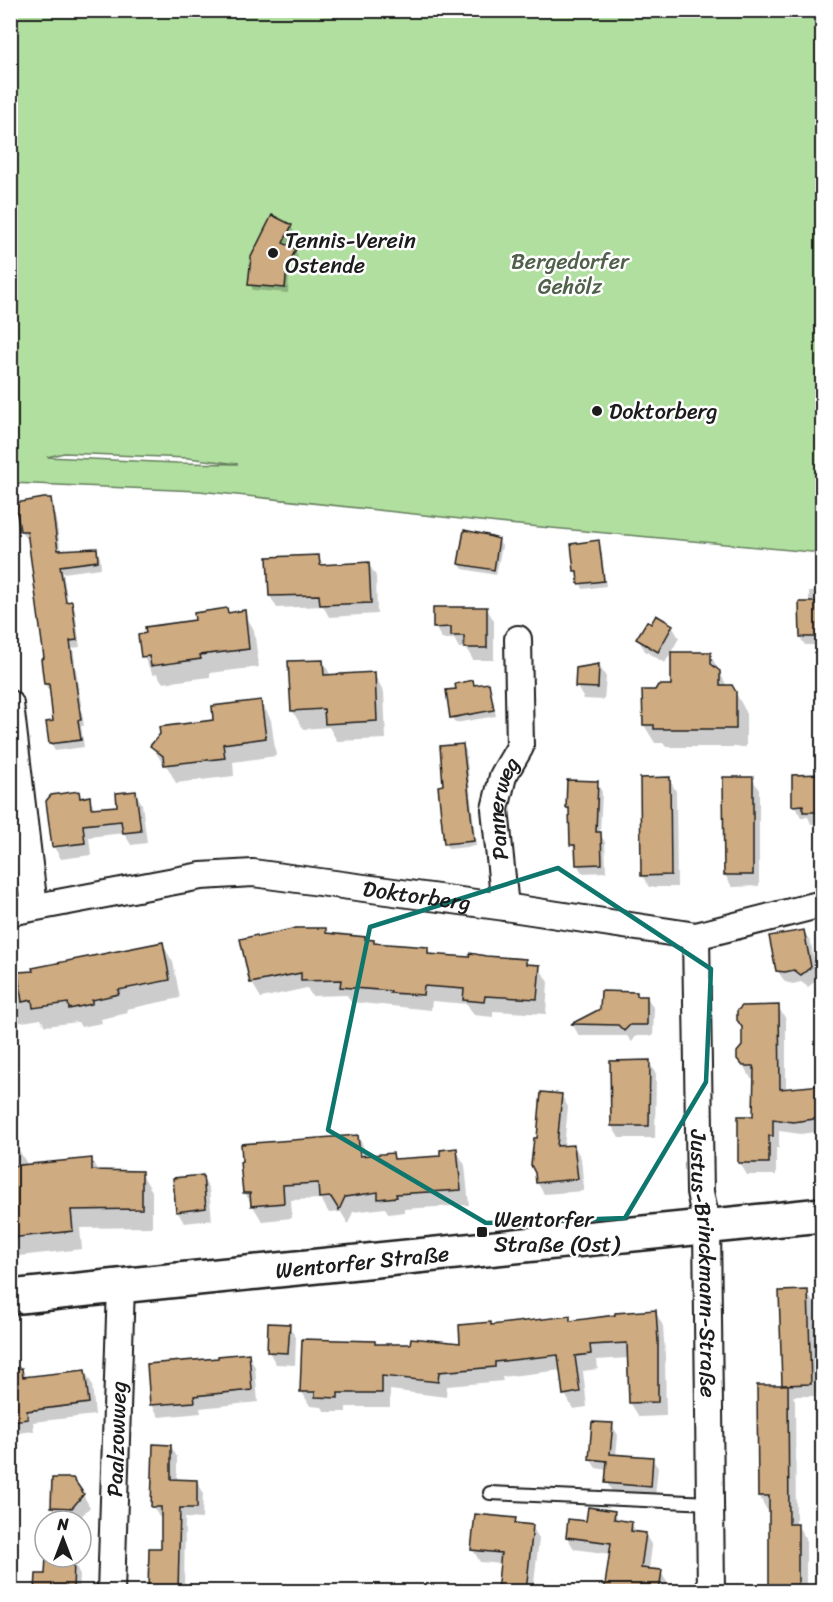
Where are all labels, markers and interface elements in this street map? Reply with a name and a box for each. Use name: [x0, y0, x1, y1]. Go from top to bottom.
place label: Tennis-Verein Ostende: [285, 221, 416, 285]
park label: Bergedorfer Gehölz: [511, 242, 630, 306]
marker: Tennis-Verein Ostende: [266, 246, 280, 260]
place label: Doktorberg: [609, 392, 718, 431]
marker: Doktorberg: [590, 404, 604, 418]
street label: Pannerweg: [475, 749, 530, 862]
street label: Doktorberg: [361, 869, 474, 922]
street label: Justus-Brinckmann-Straße: [680, 1128, 728, 1398]
place label: Wentorfer Straße (Ost): [494, 1200, 620, 1264]
marker: Wentorfer Straße (Ost): [475, 1225, 489, 1239]
street label: Wentorfer Straße: [273, 1233, 451, 1290]
street label: Paalzowweg: [95, 1381, 137, 1498]
north arrow: [33, 1509, 93, 1569]
text: N: [56, 1510, 69, 1539]

